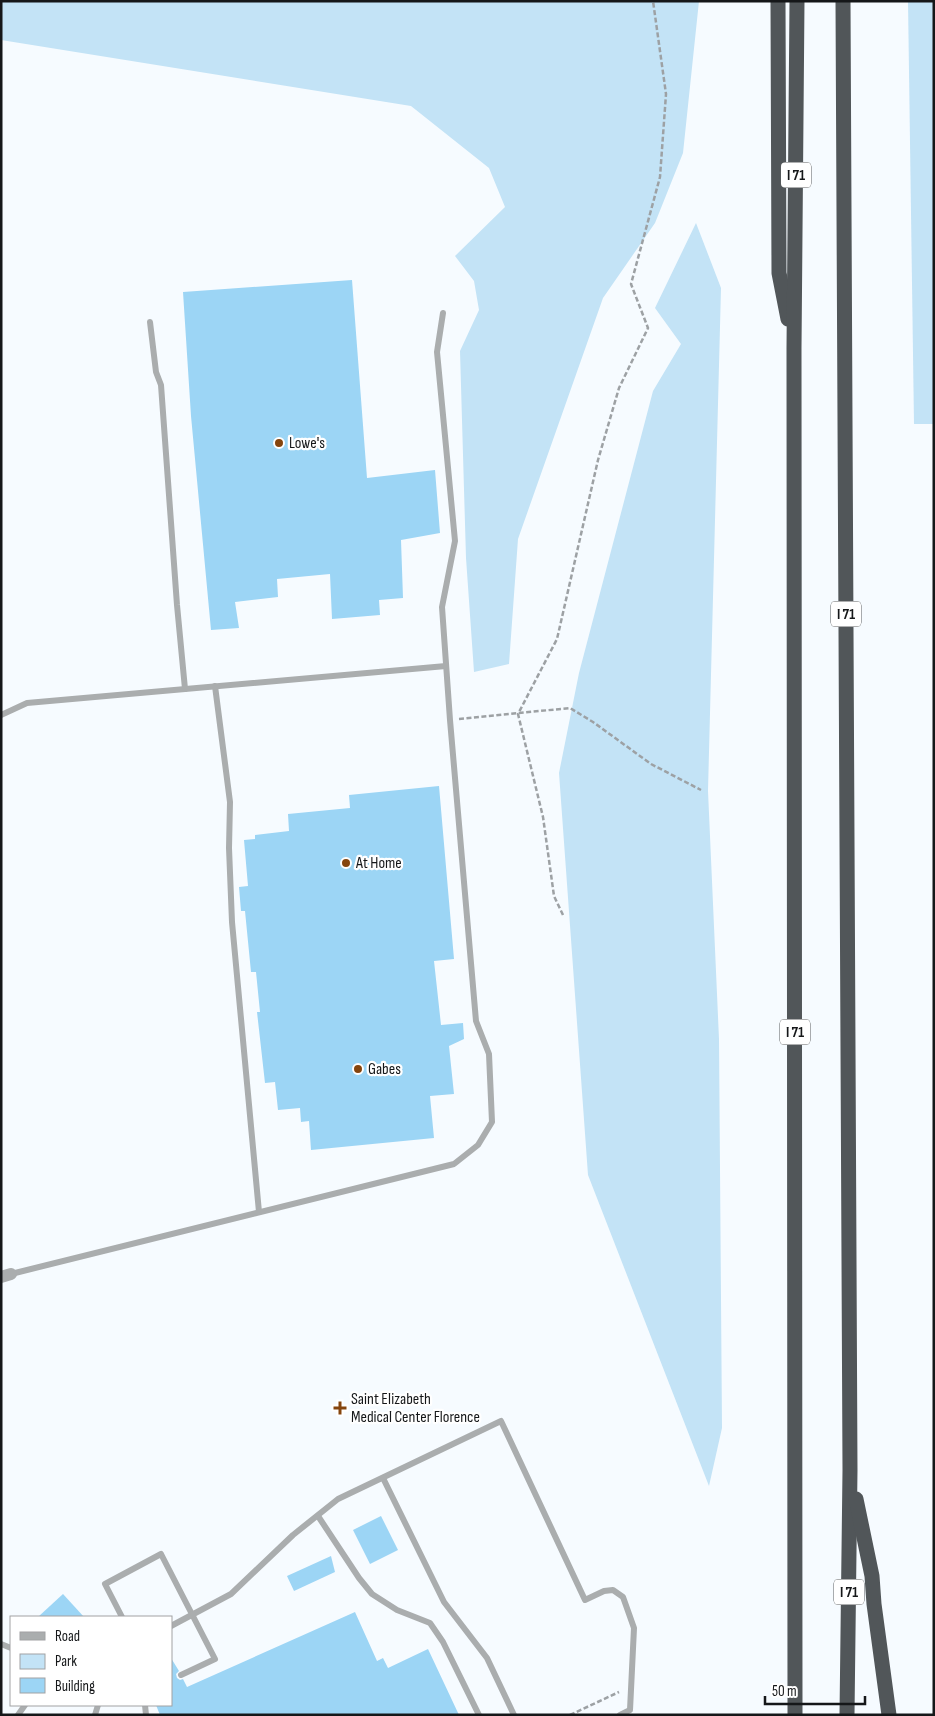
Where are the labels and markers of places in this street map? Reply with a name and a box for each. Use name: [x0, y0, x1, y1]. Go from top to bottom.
place label: Lowe's: [289, 434, 325, 453]
marker: Lowe's: [273, 437, 285, 449]
place label: At Home: [355, 854, 402, 873]
marker: At Home: [340, 857, 352, 869]
place label: Gabes: [368, 1060, 401, 1079]
marker: Gabes: [352, 1063, 364, 1075]
place label: Saint Elizabeth Medical Center Florence: [351, 1390, 480, 1427]
marker: Saint Elizabeth Medical Center Florence: [333, 1401, 347, 1415]

